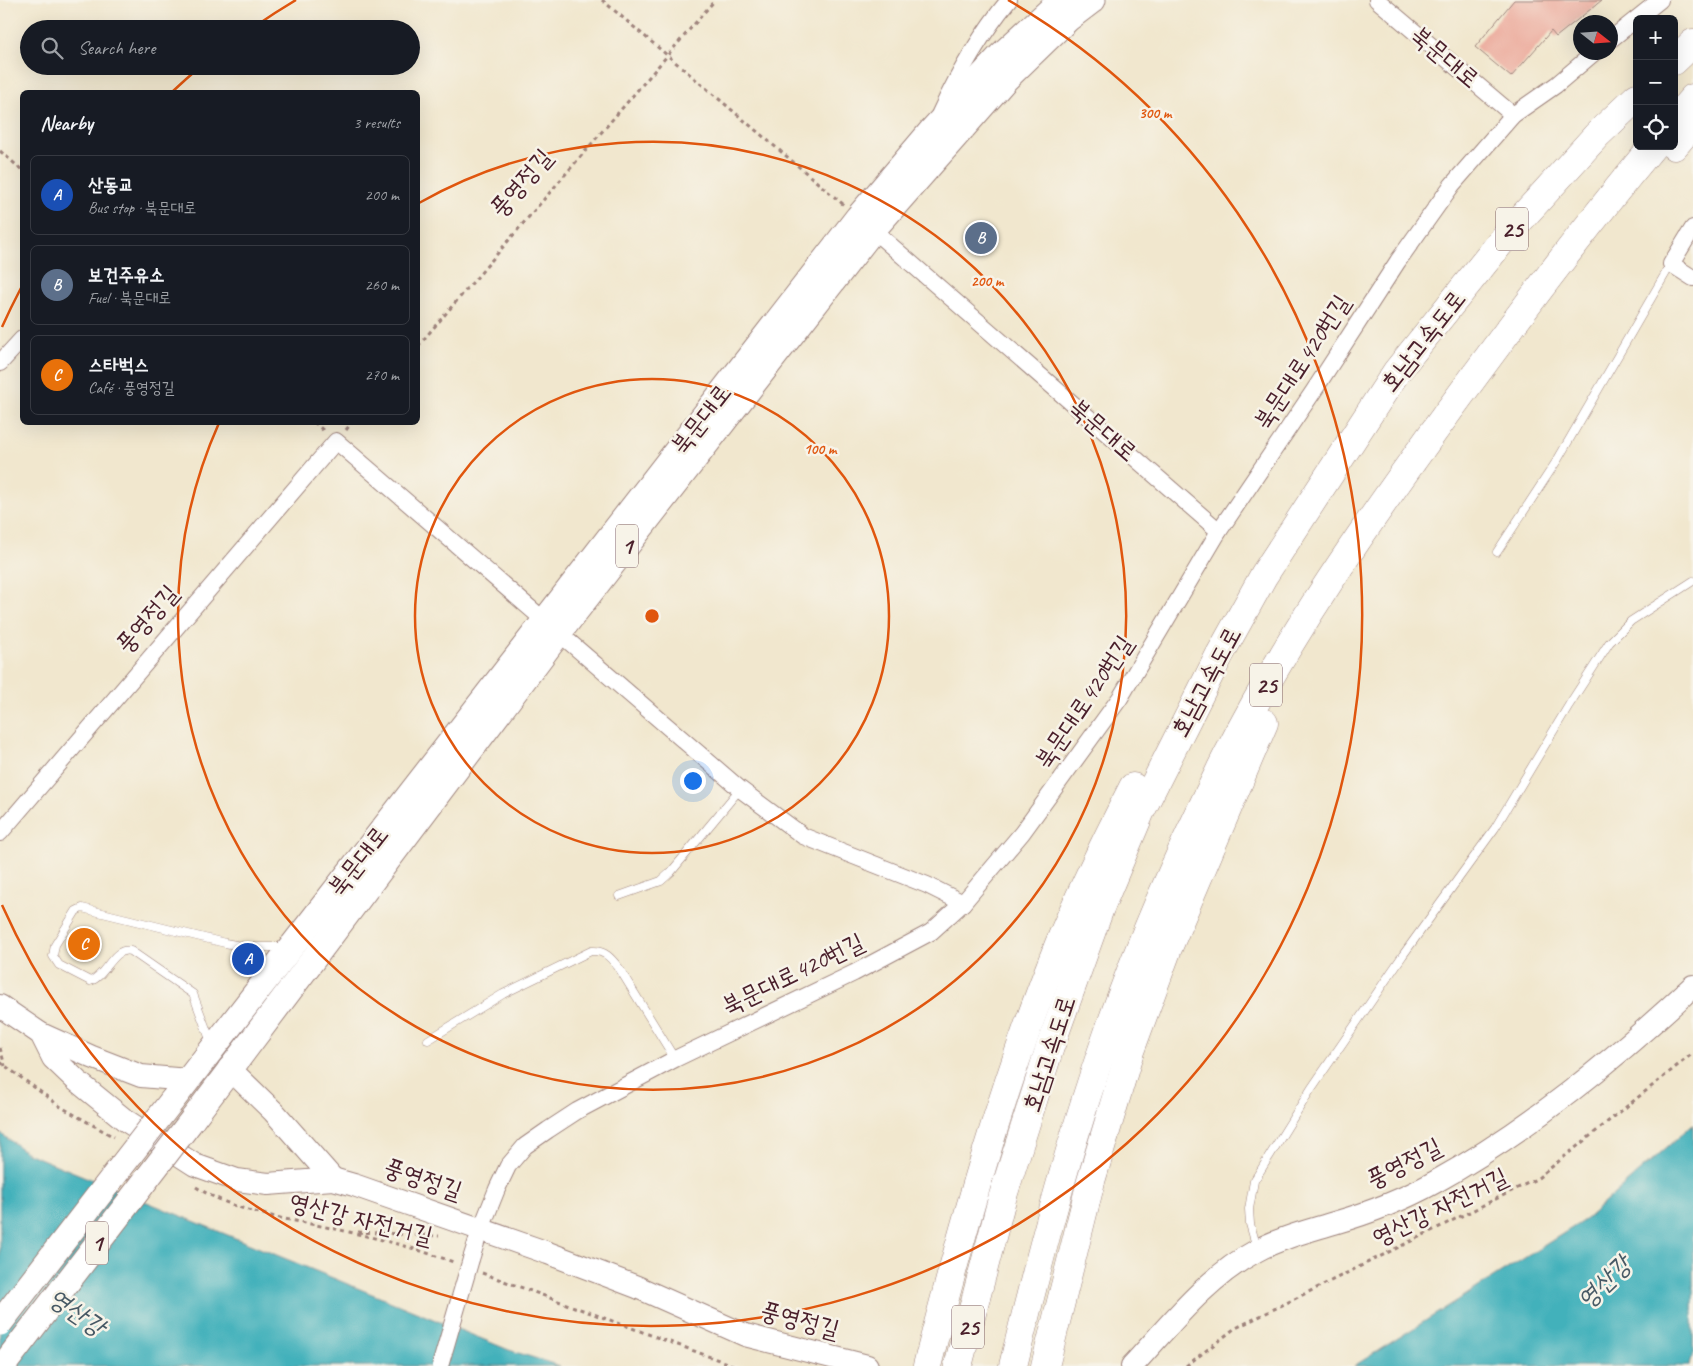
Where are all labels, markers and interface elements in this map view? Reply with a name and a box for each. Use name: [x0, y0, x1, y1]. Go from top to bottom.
north arrow: [1573, 15, 1618, 60]
map controls: [1633, 15, 1678, 150]
button: +: [1633, 15, 1678, 60]
street label: 북문대로: [1404, 19, 1486, 95]
search box: [20, 20, 420, 75]
icon: search: [38, 34, 66, 62]
text: Search here: [78, 36, 155, 60]
button: −: [1633, 60, 1678, 105]
text: 300 m: [1139, 104, 1173, 123]
button: locate: [1633, 105, 1678, 150]
text: Nearby: [40, 110, 93, 136]
text: 3 results: [353, 113, 400, 133]
street label: 풍영정길: [483, 142, 559, 224]
text: 산동교: [88, 173, 134, 197]
text: A: [53, 185, 61, 205]
text: 200 m: [365, 185, 399, 205]
text: Bus stop · 북문대로: [88, 198, 196, 218]
road number: 25: [1496, 208, 1528, 250]
pin: B: [965, 219, 997, 257]
text: 보건주유소: [88, 263, 164, 287]
text: 200 m: [971, 272, 1005, 291]
text: B: [53, 275, 61, 295]
text: 260 m: [365, 275, 399, 295]
street label: 호남고속도로: [1373, 284, 1473, 398]
text: Fuel · 북문대로: [88, 288, 171, 308]
street label: 북문대로420번길: [1247, 289, 1357, 435]
text: 스타벅스: [88, 353, 149, 377]
text: C: [53, 365, 61, 385]
text: 270 m: [365, 365, 399, 385]
street label: 북문대로: [664, 377, 738, 461]
text: Café · 풍영정길: [88, 378, 175, 398]
street label: 북문대로: [1062, 392, 1144, 468]
text: 100 m: [804, 440, 838, 459]
road number: 1: [616, 524, 638, 568]
street label: 풍영정길: [109, 578, 185, 660]
centre of rings: [643, 607, 661, 625]
street label: 호남고속도로: [1164, 621, 1248, 743]
street label: 북문대로420번길: [1028, 629, 1140, 775]
road number: 25: [1250, 664, 1282, 706]
your location: [680, 768, 706, 794]
street label: 북문대로: [321, 819, 395, 903]
pin: C: [68, 925, 100, 963]
street label: 북문대로420번길: [717, 926, 869, 1022]
pin: A: [232, 940, 264, 978]
street label: 호남고속도로: [1015, 992, 1083, 1116]
street label: 풍영정길: [1361, 1130, 1447, 1196]
street label: 풍영정길: [380, 1151, 466, 1207]
street label: 영산강 자전거길: [1367, 1160, 1513, 1254]
street label: 영산강 자전거길: [286, 1186, 436, 1252]
road number: 1: [86, 1222, 108, 1264]
water label: 영산강: [1570, 1246, 1640, 1316]
water label: 영산강: [42, 1280, 115, 1345]
street label: 풍영정길: [757, 1294, 843, 1346]
road number: 25: [952, 1305, 984, 1348]

